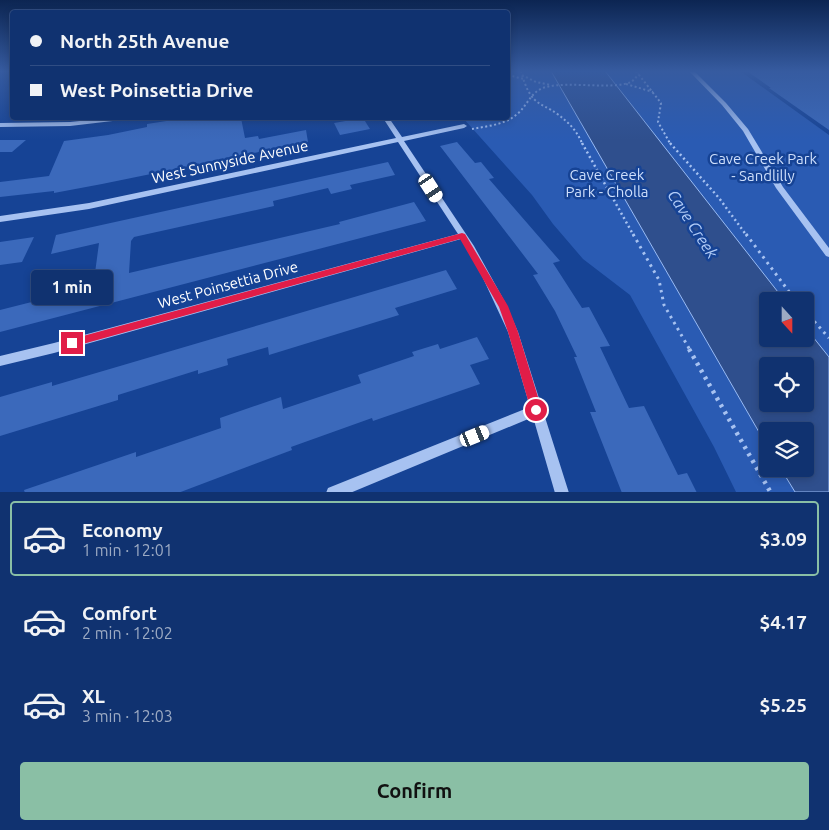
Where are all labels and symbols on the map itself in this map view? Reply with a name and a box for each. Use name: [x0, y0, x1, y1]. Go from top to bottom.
street label: West Sunnyside Avenue: [150, 137, 310, 186]
park label: Cave Creek Park - Sandlilly: [709, 150, 817, 184]
park label: Cave Creek Park - Cholla: [565, 166, 649, 200]
car: [416, 171, 445, 205]
water label: Cave Creek: [664, 186, 722, 262]
street label: West Poinsettia Drive: [156, 258, 300, 311]
callout: 1 min: [31, 270, 113, 306]
north arrow: [759, 292, 814, 348]
route end: [61, 332, 83, 354]
route start: [525, 399, 547, 421]
car: [458, 423, 491, 449]

